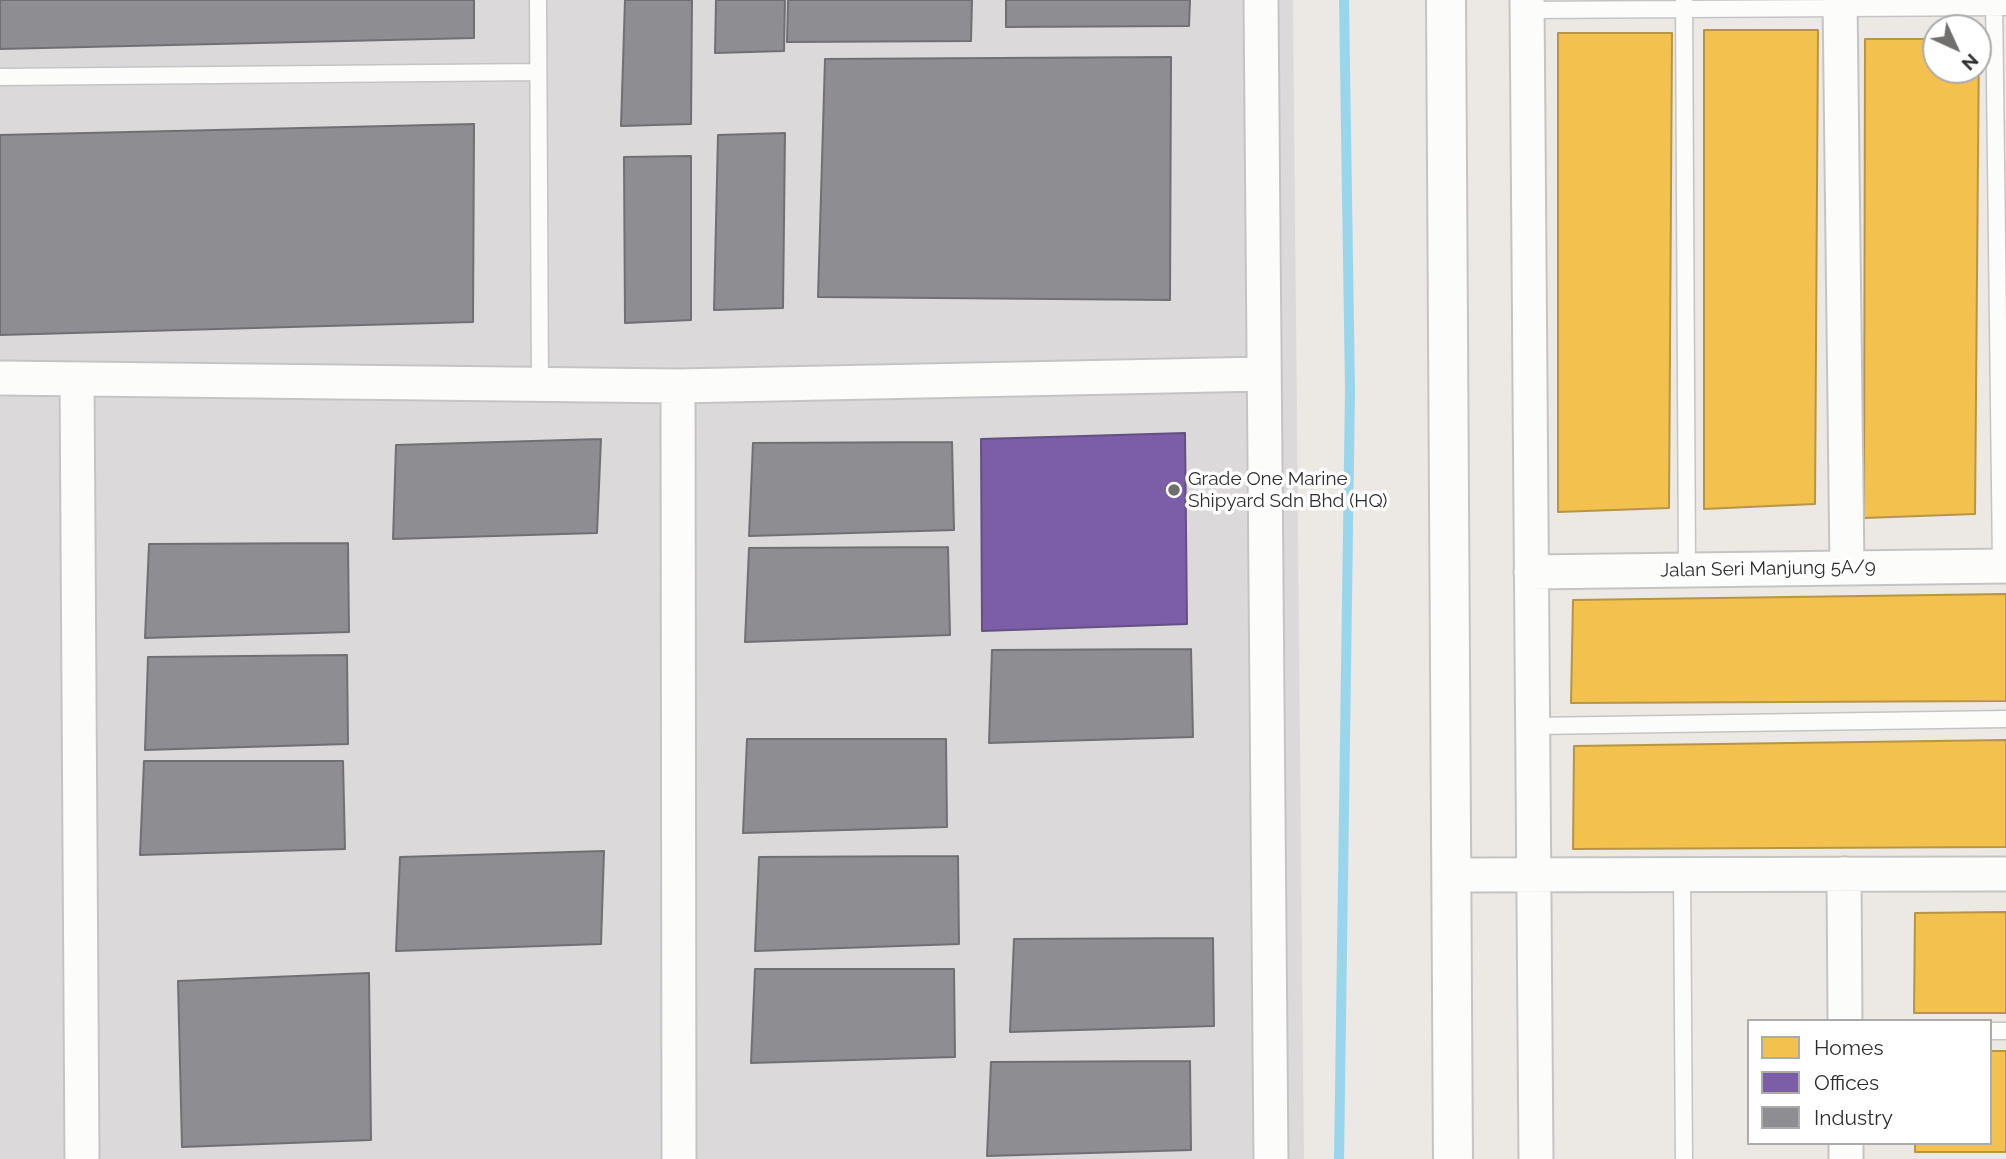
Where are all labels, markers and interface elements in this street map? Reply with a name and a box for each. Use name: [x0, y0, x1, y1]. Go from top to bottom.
north arrow: [1922, 14, 1992, 84]
text: N: [1958, 50, 1983, 75]
place label: Grade One Marine Shipyard Sdn Bhd (HQ): [1188, 468, 1387, 512]
marker: Grade One Marine Shipyard Sdn Bhd (HQ): [1166, 482, 1182, 498]
street label: Jalan Seri Manjung 5A/9: [1660, 556, 1876, 582]
legend: [1747, 1019, 1992, 1145]
text: Homes: [1814, 1035, 1884, 1060]
text: Offices: [1814, 1070, 1879, 1095]
text: Industry: [1814, 1105, 1893, 1130]

